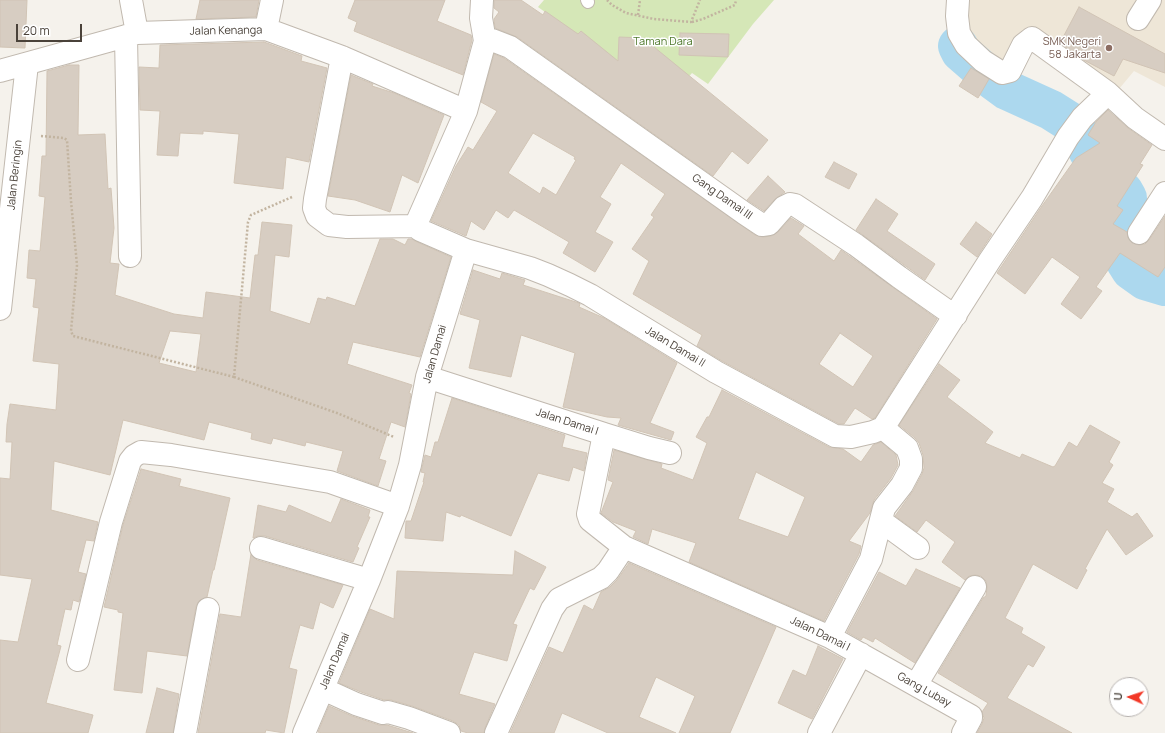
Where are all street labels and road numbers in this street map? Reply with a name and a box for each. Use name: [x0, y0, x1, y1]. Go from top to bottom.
street label: Jalan Kenanga: [190, 24, 262, 38]
street label: Jalan Beringin: [5, 139, 25, 211]
street label: Gang Damai III: [689, 171, 755, 223]
street label: Jalan Damai: [420, 323, 450, 385]
street label: Jalan Damai II: [643, 324, 707, 370]
street label: Jalan Damai I: [534, 406, 600, 438]
street label: Jalan Damai I: [788, 614, 852, 654]
street label: Jalan Damai: [317, 631, 353, 691]
street label: Gang Lubay: [895, 670, 953, 710]

